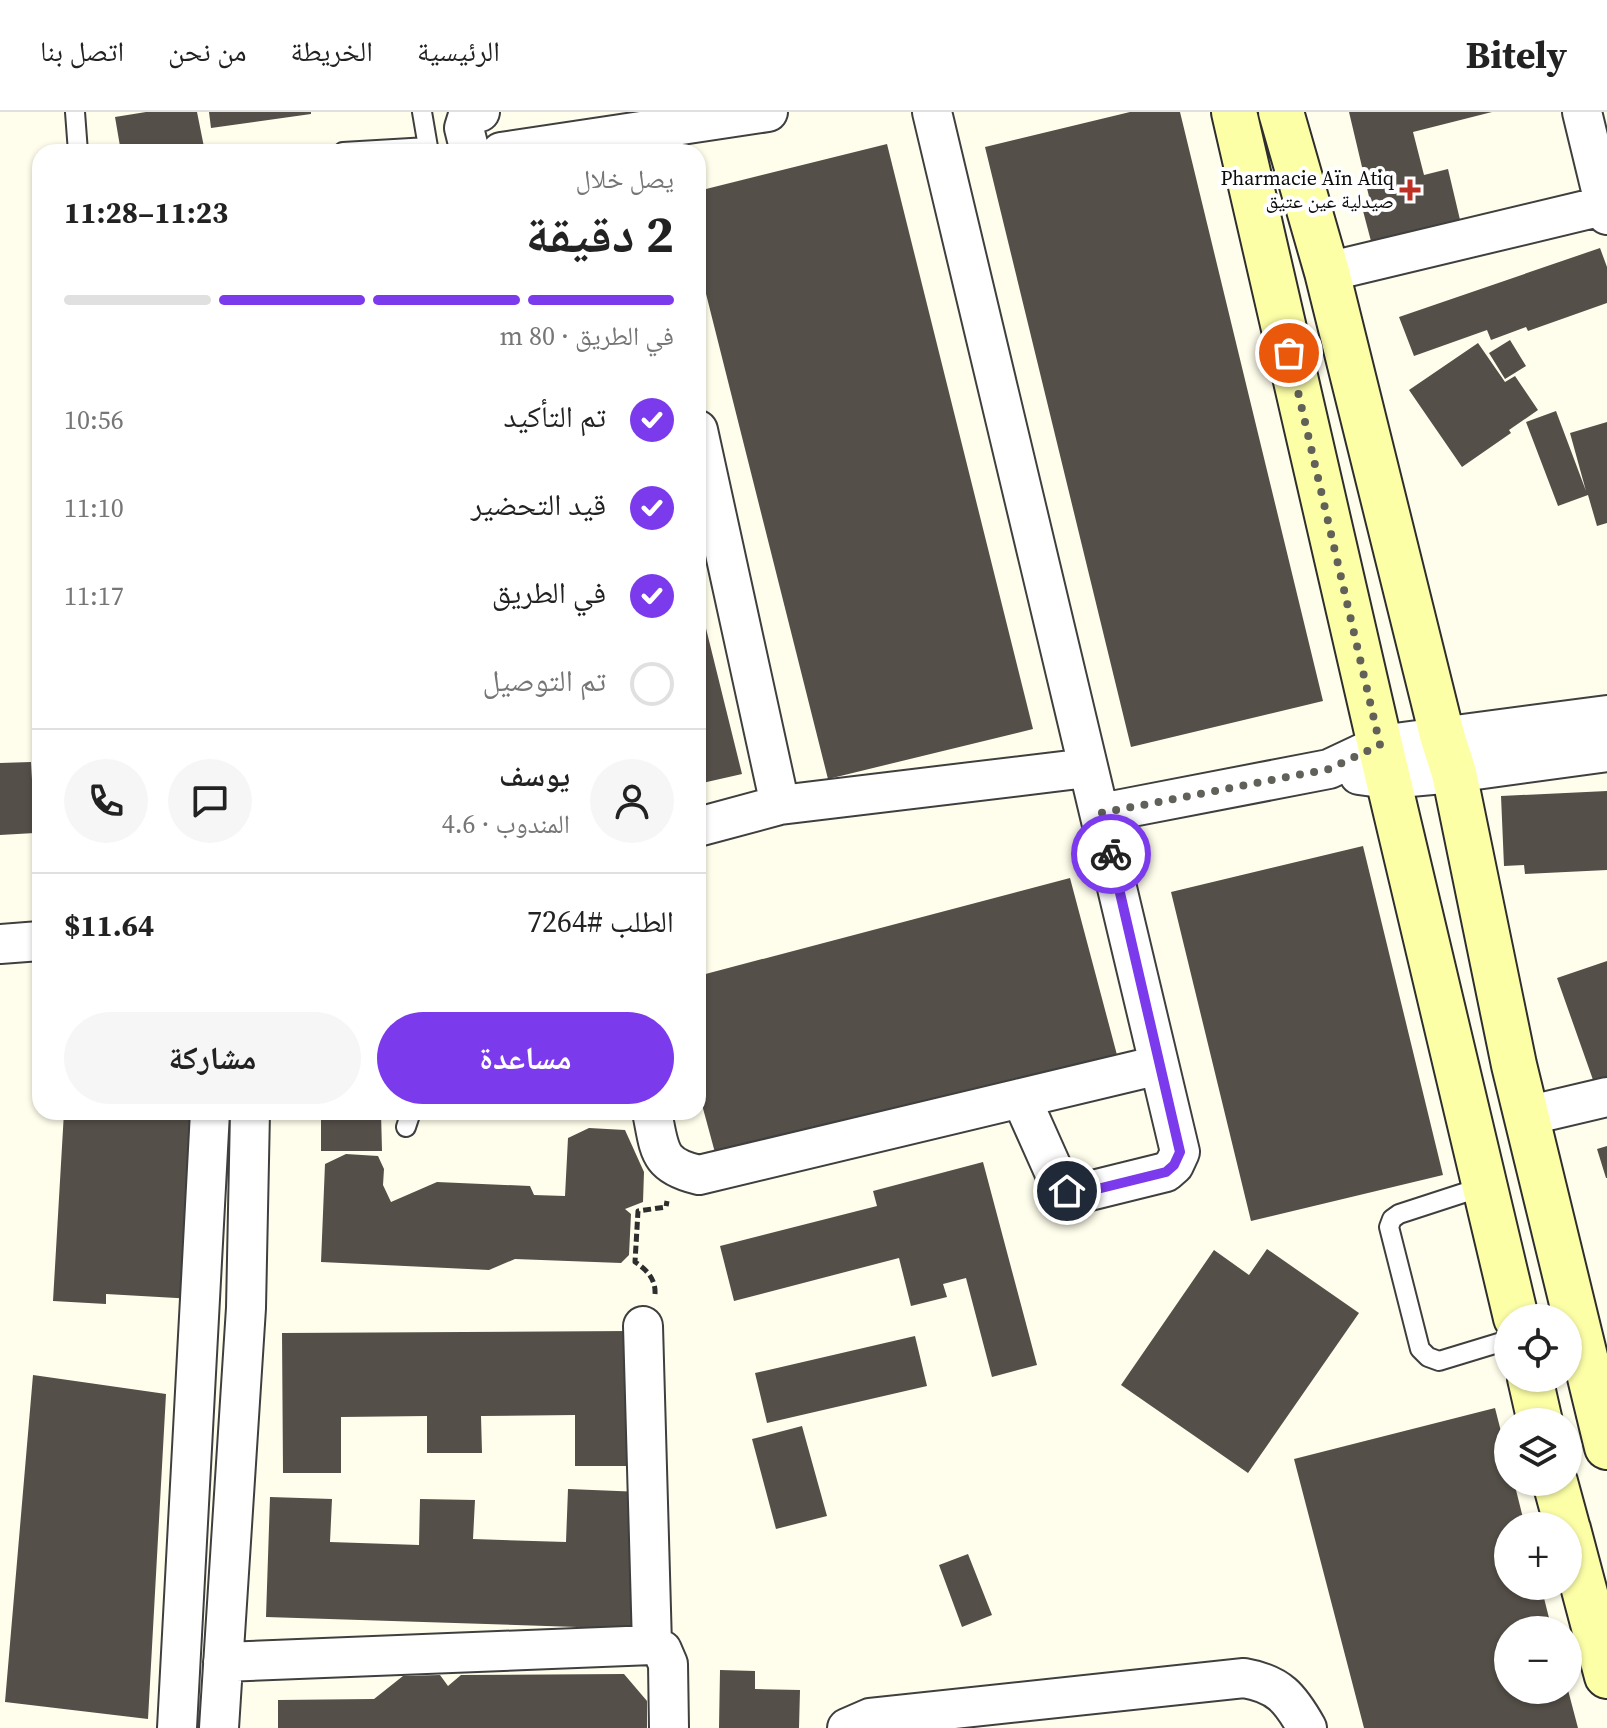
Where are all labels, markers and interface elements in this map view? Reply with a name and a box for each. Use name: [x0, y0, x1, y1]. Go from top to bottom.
text: Bitely: [1465, 29, 1567, 81]
text: اتصل بنا: [40, 32, 124, 70]
text: من نحن: [168, 32, 247, 70]
text: الخريطة: [291, 32, 373, 70]
text: الرئيسية: [417, 32, 500, 70]
text: يصل خلال: [576, 161, 674, 197]
place label: Pharmacie Aïn Atiq صيدلية عين عتيق: [1220, 164, 1395, 215]
marker: Pharmacie Aïn Atiq صيدلية عين عتيق: [1401, 181, 1419, 199]
text: 11:23–11:28: [64, 192, 228, 233]
text: 2 دقيقة: [525, 198, 674, 269]
text: في الطريق · 80 m: [500, 318, 674, 354]
pin: [1255, 319, 1323, 387]
icon: bag: [1267, 331, 1311, 375]
text: تم التأكيد: [504, 396, 606, 437]
icon: check: [630, 398, 674, 442]
text: 10:56: [64, 402, 124, 438]
text: قيد التحضير: [471, 484, 606, 525]
icon: check: [630, 486, 674, 530]
text: 11:10: [64, 490, 124, 526]
text: في الطريق: [492, 572, 606, 613]
icon: check: [630, 574, 674, 618]
text: 11:17: [64, 578, 124, 614]
text: تم التوصيل: [482, 660, 606, 701]
text: يوسف: [499, 755, 570, 796]
button: phone: [64, 759, 148, 843]
button: chat: [168, 759, 252, 843]
button: person: [590, 759, 674, 843]
text: المندوب · 4.6: [442, 806, 570, 842]
courier: [1071, 814, 1151, 894]
icon: bike: [1089, 832, 1133, 876]
text: الطلب #7264: [527, 901, 674, 942]
text: $11.64: [64, 905, 154, 946]
button: مشاركة: [64, 1012, 361, 1104]
button: مساعدة: [377, 1012, 674, 1104]
pin: [1033, 1157, 1101, 1225]
icon: home: [1045, 1169, 1089, 1213]
map controls: [1494, 1304, 1582, 1704]
button: locate: [1494, 1304, 1582, 1392]
button: layers: [1494, 1408, 1582, 1496]
button: +: [1494, 1512, 1582, 1600]
button: −: [1494, 1616, 1582, 1704]

